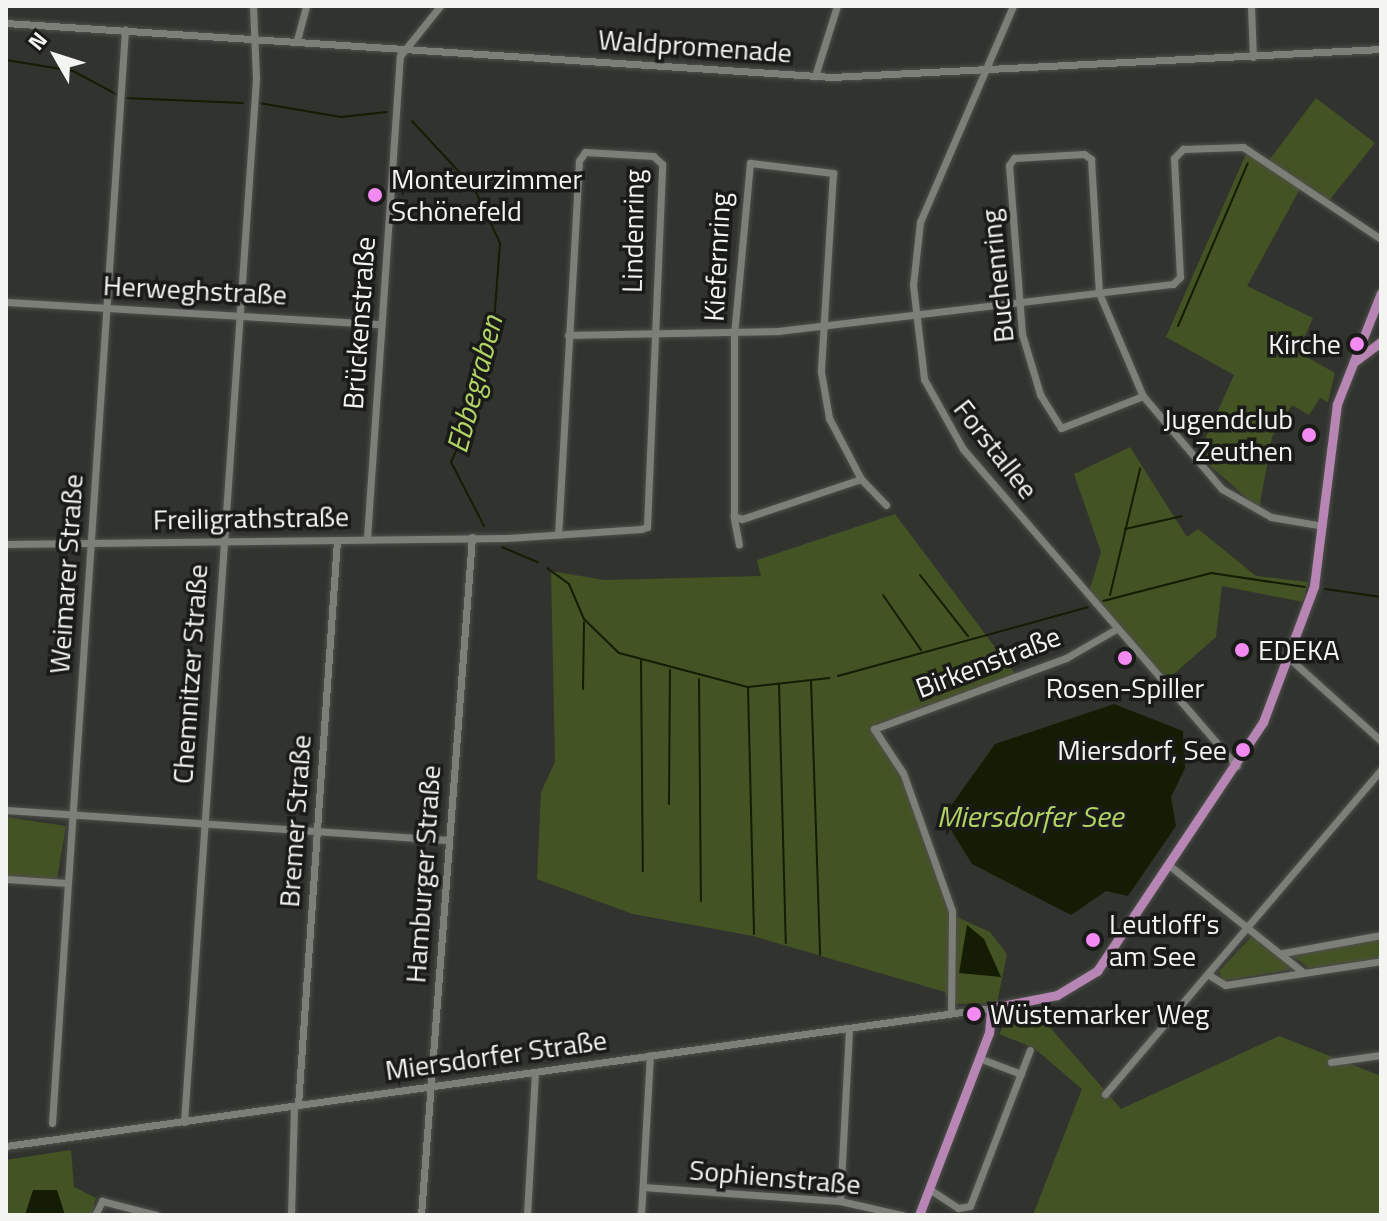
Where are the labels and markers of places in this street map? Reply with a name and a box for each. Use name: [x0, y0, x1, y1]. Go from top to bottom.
place label: Monteurzimmer Schönefeld: [391, 162, 582, 228]
marker: Monteurzimmer Schönefeld: [366, 186, 384, 204]
place label: Kirche: [1268, 327, 1341, 361]
marker: Kirche: [1348, 335, 1366, 353]
place label: Jugendclub Zeuthen: [1163, 402, 1293, 468]
marker: Jugendclub Zeuthen: [1300, 426, 1318, 444]
place label: EDEKA: [1258, 633, 1340, 667]
marker: EDEKA: [1233, 641, 1251, 659]
marker: Rosen-Spiller: [1116, 649, 1134, 667]
place label: Rosen-Spiller: [1046, 671, 1204, 705]
place label: Miersdorf, See: [1057, 733, 1227, 767]
marker: Miersdorf, See: [1234, 741, 1252, 759]
place label: Leutloff's am See: [1109, 907, 1220, 973]
marker: Leutloff's am See: [1084, 931, 1102, 949]
place label: Wüstemarker Weg: [990, 997, 1209, 1031]
marker: Wüstemarker Weg: [965, 1005, 983, 1023]

